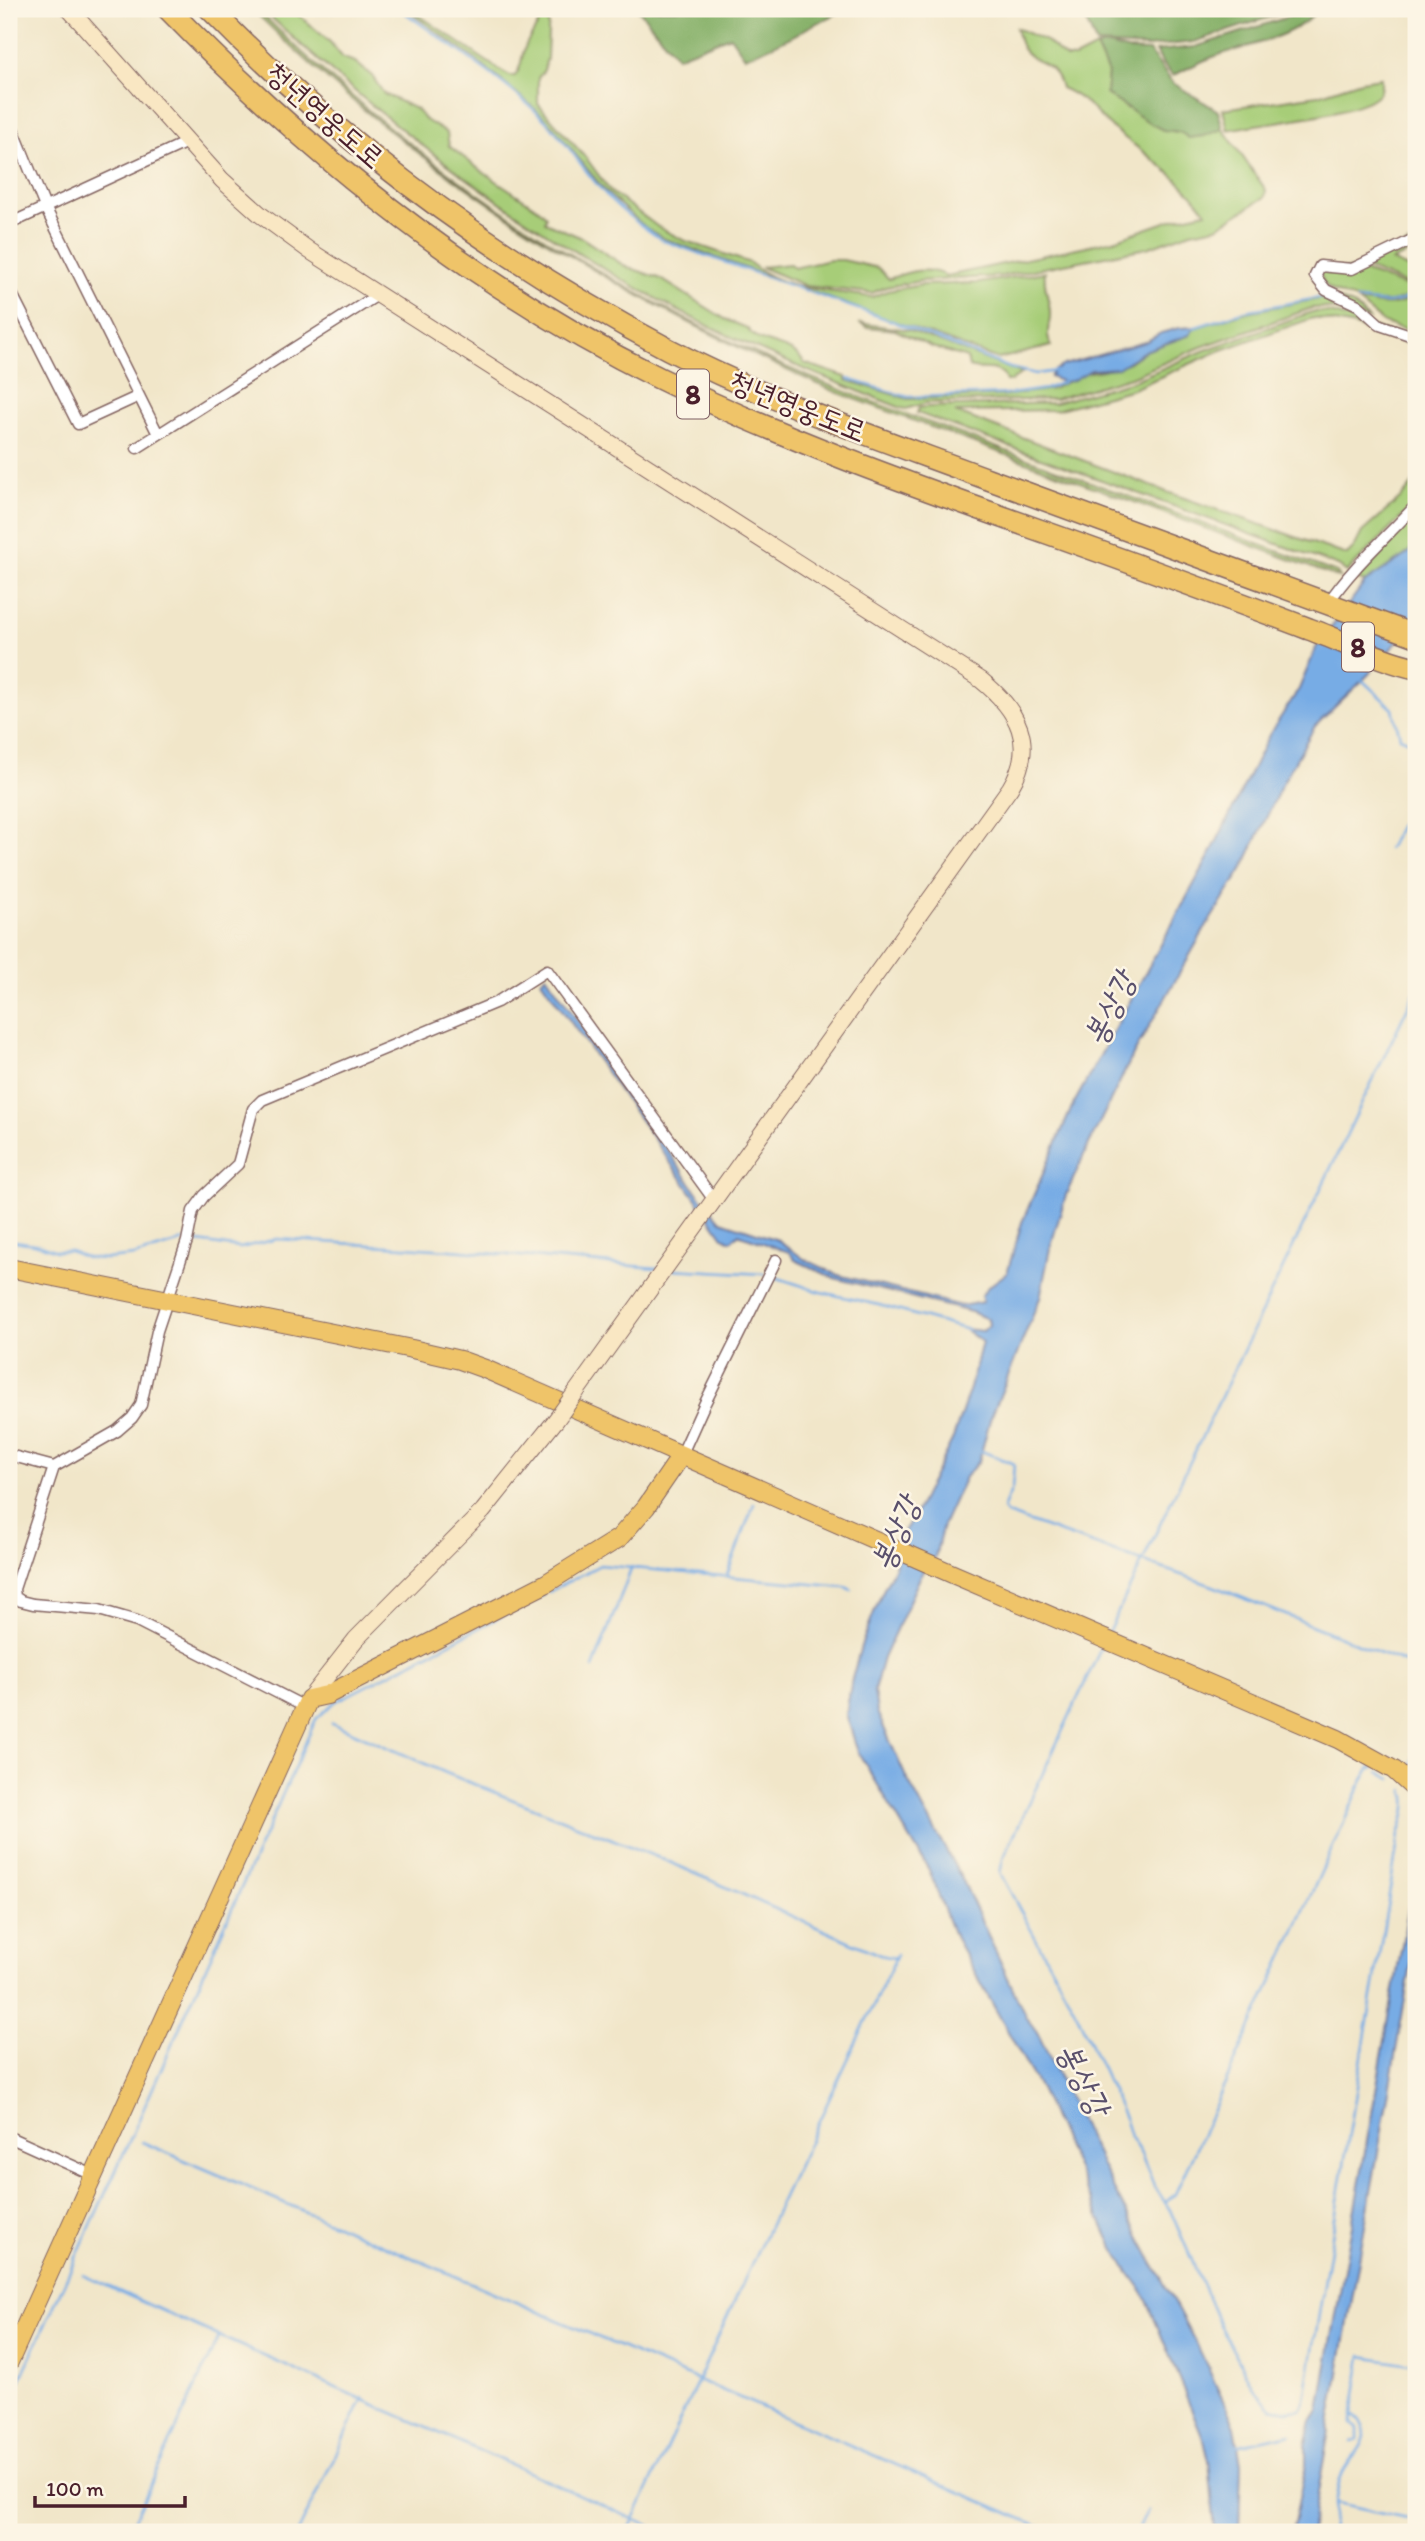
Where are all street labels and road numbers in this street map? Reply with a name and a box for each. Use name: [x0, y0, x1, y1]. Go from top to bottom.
street label: 청년영웅도로: [259, 53, 392, 176]
street label: 청년영웅도로: [724, 361, 872, 450]
road number: 8: [677, 370, 709, 418]
road number: 8: [1342, 622, 1374, 672]

